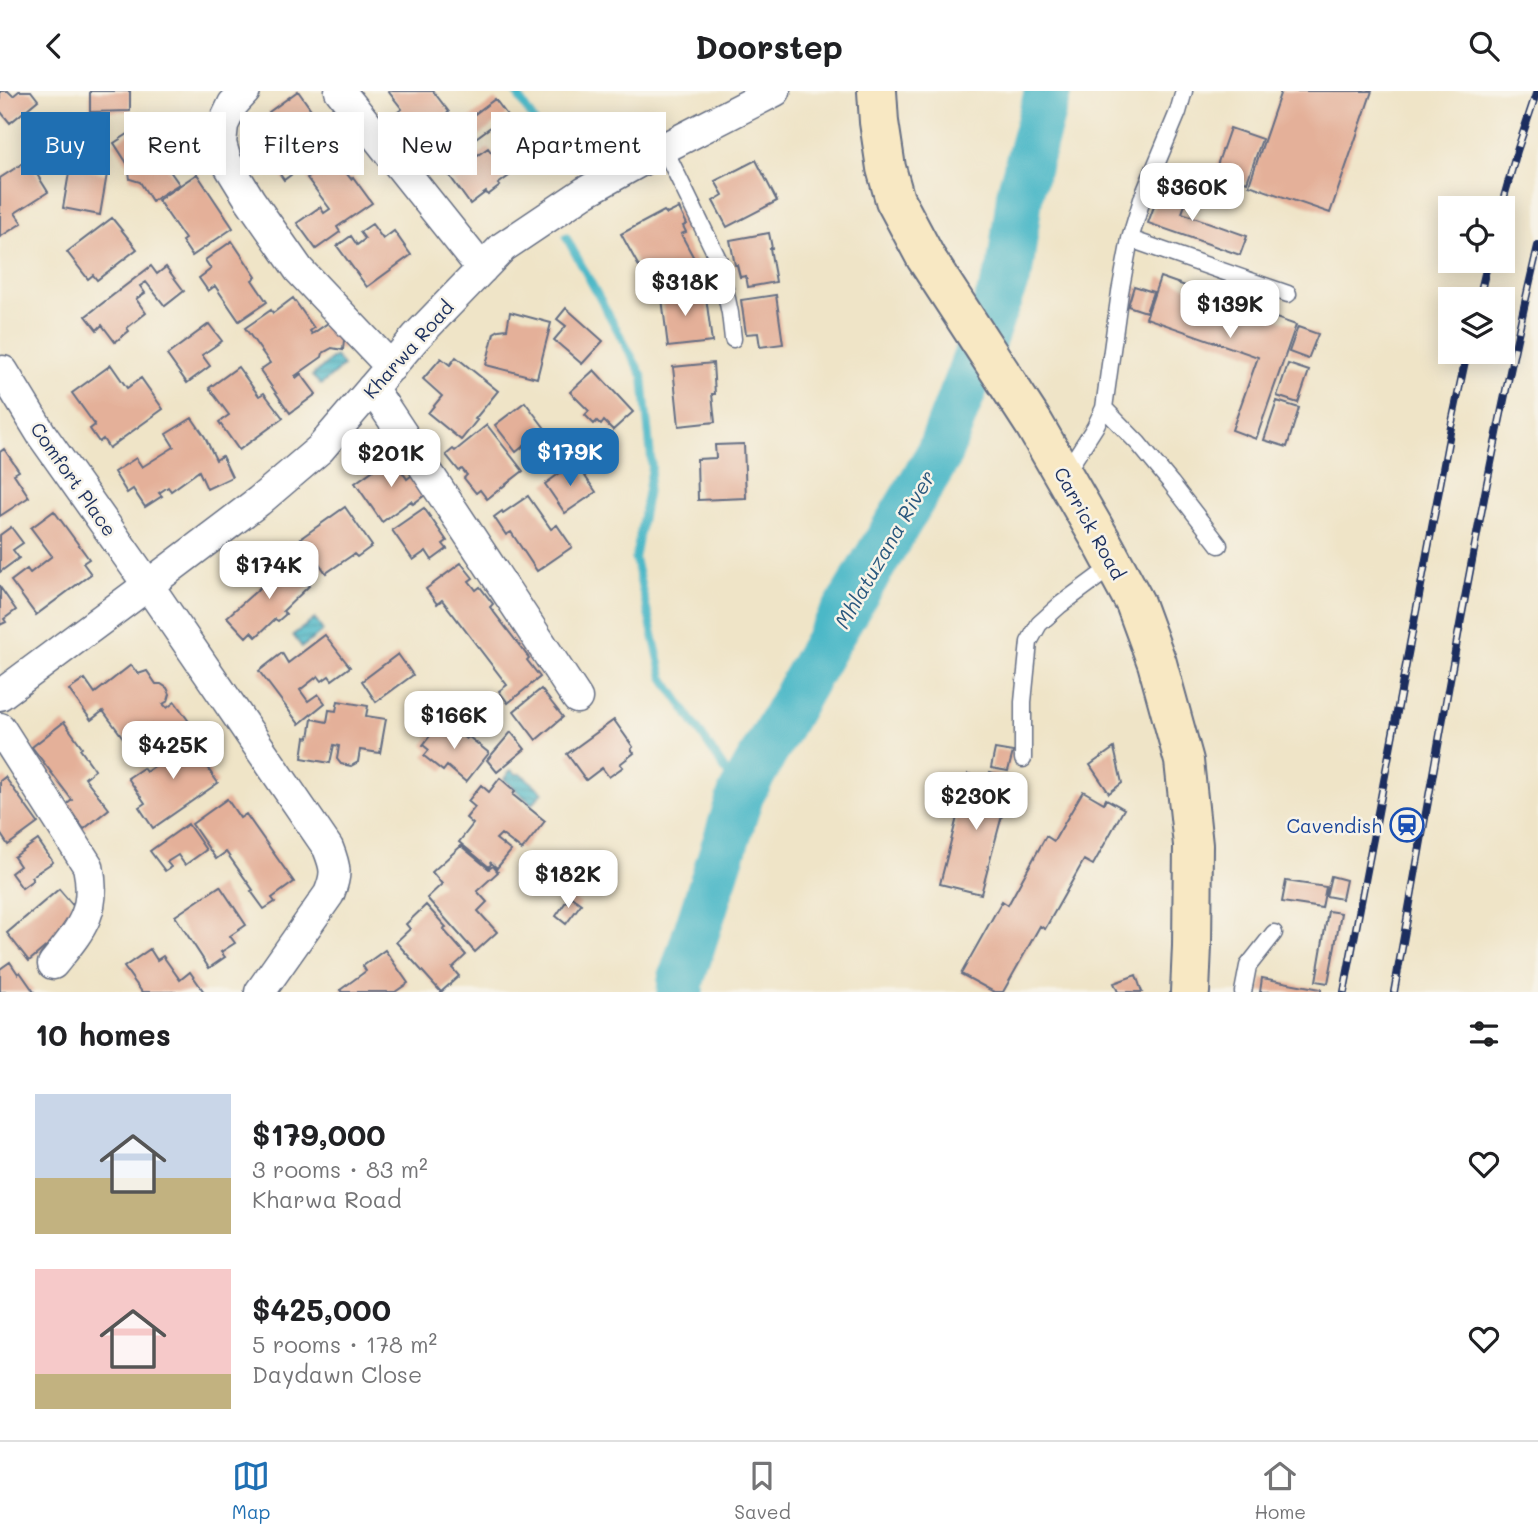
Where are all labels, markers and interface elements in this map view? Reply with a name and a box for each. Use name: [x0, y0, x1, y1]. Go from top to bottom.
text: Doorstep: [695, 25, 843, 67]
icon: back: [35, 27, 73, 65]
icon: search: [1465, 27, 1503, 65]
chip: Buy: [21, 112, 110, 175]
chip: Rent: [124, 112, 226, 175]
chip: Filters: [240, 112, 364, 175]
chip: New: [378, 112, 477, 175]
chip: Apartment: [491, 112, 666, 175]
pin: $360K: [1143, 163, 1241, 223]
text: $360K: [1156, 171, 1228, 201]
map controls: [1438, 196, 1515, 364]
button: locate: [1438, 196, 1515, 273]
pin: $318K: [636, 259, 734, 318]
text: $318K: [651, 266, 719, 296]
pin: $139K: [1181, 281, 1279, 340]
button: layers: [1438, 287, 1515, 364]
text: $139K: [1196, 288, 1264, 318]
street label: Kharwa Road: [357, 295, 459, 403]
street label: Comfort Place: [25, 417, 123, 541]
pin: $201K: [342, 429, 440, 489]
pin: $179K: [521, 429, 619, 488]
text: $179K: [537, 436, 603, 466]
text: $201K: [357, 437, 425, 467]
street label: Carrick Road: [1049, 462, 1131, 584]
water label: Mhlatuzana River: [828, 465, 940, 633]
pin: $174K: [220, 541, 318, 601]
text: $174K: [236, 549, 302, 579]
pin: $166K: [405, 691, 503, 751]
text: $166K: [420, 699, 488, 729]
pin: $425K: [124, 721, 222, 781]
text: $425K: [138, 729, 208, 759]
pin: $230K: [927, 773, 1025, 832]
text: $230K: [941, 780, 1011, 810]
station icon: Cavendish: [1388, 806, 1426, 844]
place label: Cavendish: [1286, 813, 1382, 838]
pin: $182K: [519, 851, 617, 910]
text: $182K: [535, 858, 601, 888]
text: 10 homes: [35, 1014, 171, 1054]
icon: filters: [1465, 1015, 1503, 1053]
text: $179,000: [252, 1114, 386, 1154]
icon: home: [91, 1122, 175, 1206]
icon: heart: [1465, 1145, 1503, 1183]
text: 3 rooms · 83 m²: [252, 1154, 428, 1184]
text: Kharwa Road: [252, 1184, 402, 1214]
text: $425,000: [252, 1289, 391, 1329]
icon: home: [91, 1297, 175, 1381]
icon: heart: [1465, 1320, 1503, 1358]
text: 5 rooms · 178 m²: [252, 1329, 437, 1359]
text: Daydawn Close: [252, 1359, 422, 1389]
tab: Map: [232, 1457, 271, 1524]
tab: Saved: [734, 1457, 791, 1524]
tab: Home: [1254, 1457, 1306, 1524]

